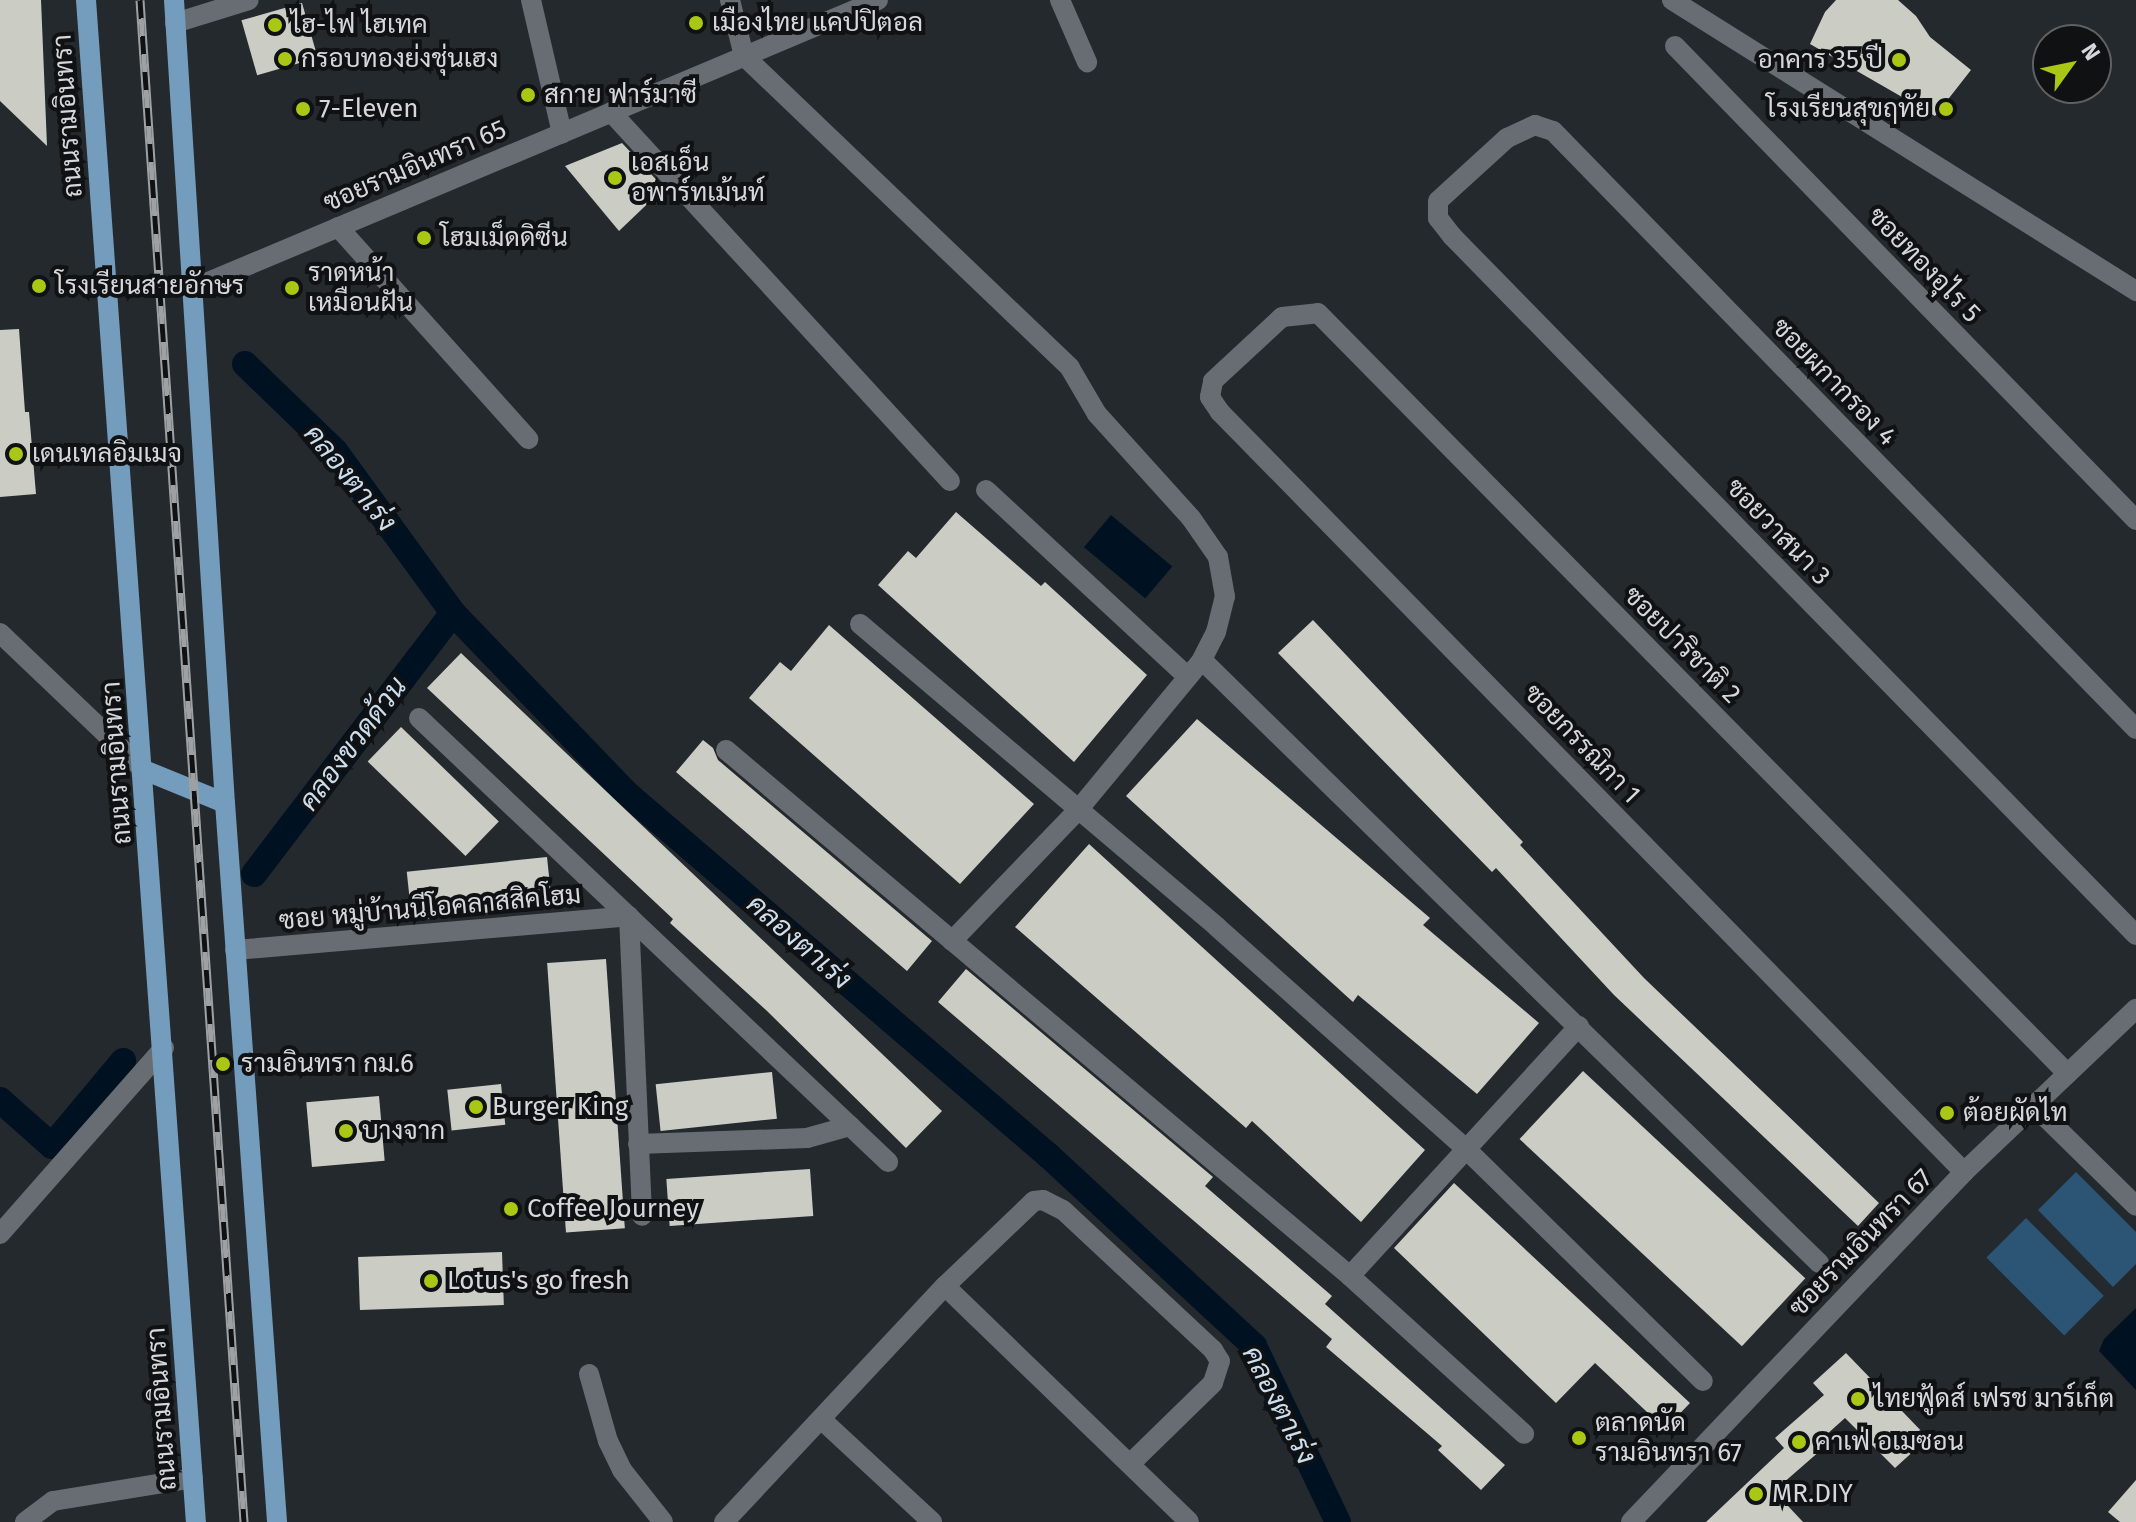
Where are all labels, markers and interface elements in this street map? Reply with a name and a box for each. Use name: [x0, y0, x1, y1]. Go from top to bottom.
place label: เมืองไทย แคปปิตอล: [712, 7, 923, 39]
place label: ไฮ-ไฟ ไฮเทค: [291, 9, 428, 41]
marker: เมืองไทย แคปปิตอล: [687, 14, 705, 32]
marker: ไฮ-ไฟ ไฮเทค: [266, 16, 284, 34]
north arrow: [2032, 24, 2112, 104]
street label: ถนนรามอินทรา: [47, 33, 89, 199]
text: N: [2076, 38, 2106, 65]
place label: กรอบทองย่งชุ่นเฮง: [301, 43, 498, 75]
place label: อาคาร 35 ปี: [1757, 44, 1883, 76]
marker: กรอบทองย่งชุ่นเฮง: [276, 50, 294, 68]
marker: อาคาร 35 ปี: [1890, 51, 1908, 69]
place label: สกาย ฟาร์มาซี: [544, 79, 697, 111]
marker: สกาย ฟาร์มาซี: [519, 86, 537, 104]
place label: 7-Eleven: [319, 93, 418, 125]
place label: โรงเรียนสุขฤทัย: [1766, 93, 1930, 125]
marker: 7-Eleven: [294, 100, 312, 118]
marker: โรงเรียนสุขฤทัย: [1937, 100, 1955, 118]
street label: ซอยรามอินทรา 65: [319, 114, 511, 218]
place label: เอสเอ็น อพาร์ทเม้นท์: [631, 147, 765, 208]
marker: เอสเอ็น อพาร์ทเม้นท์: [606, 169, 624, 187]
street label: ซอยทองอุไร 5: [1861, 201, 1987, 329]
place label: โฮมเม็ดดิซีน: [440, 222, 568, 254]
marker: โฮมเม็ดดิซีน: [415, 229, 433, 247]
place label: ราดหน้า เหมือนฝัน: [308, 257, 413, 318]
place label: โรงเรียนสายอักษร: [55, 270, 244, 302]
marker: โรงเรียนสายอักษร: [30, 277, 48, 295]
marker: ราดหน้า เหมือนฝัน: [283, 279, 301, 297]
street label: ซอยผกากรอง 4: [1765, 312, 1903, 452]
water label: คลองตาเร่ง: [297, 418, 403, 538]
place label: เดนเทลอิมเมจ: [32, 438, 182, 470]
marker: เดนเทลอิมเมจ: [7, 445, 25, 463]
street label: ซอยวาสนา 3: [1719, 472, 1837, 592]
street label: ซอยปาริชาติ 2: [1617, 580, 1747, 710]
water label: คลองขวดด้วน: [292, 671, 414, 817]
street label: ซอยกรรณิกา 1: [1517, 678, 1647, 810]
street label: ถนนรามอินทรา: [96, 680, 138, 846]
street label: ซอย หมู่บ้านนีโอคลาสสิคโฮม: [278, 879, 582, 937]
water label: คลองตาเร่ง: [740, 887, 858, 997]
place label: รามอินทรา กม.6: [241, 1048, 414, 1080]
marker: รามอินทรา กม.6: [212, 1053, 234, 1075]
place label: Burger King: [492, 1091, 628, 1123]
place label: ต้อยผัดไท: [1963, 1097, 2068, 1129]
marker: Burger King: [467, 1098, 485, 1116]
marker: ต้อยผัดไท: [1938, 1104, 1956, 1122]
place label: บางจาก: [362, 1115, 445, 1147]
marker: บางจาก: [337, 1122, 355, 1140]
street label: ซอยรามอินทรา 67: [1783, 1163, 1939, 1323]
place label: Coffee Journey: [527, 1193, 699, 1225]
marker: Coffee Journey: [502, 1200, 520, 1218]
place label: Lotus's go fresh: [447, 1265, 630, 1297]
marker: Lotus's go fresh: [422, 1272, 440, 1290]
street label: ถนนรามอินทรา: [141, 1326, 183, 1492]
water label: คลองตาเร่ง: [1235, 1340, 1323, 1470]
place label: ไทยฟู้ดส์ เฟรช มาร์เก็ต: [1874, 1383, 2114, 1415]
marker: ไทยฟู้ดส์ เฟรช มาร์เก็ต: [1849, 1390, 1867, 1408]
place label: ตลาดนัด รามอินทรา 67: [1595, 1407, 1742, 1468]
place label: คาเฟ่ อเมซอน: [1815, 1426, 1964, 1458]
marker: ตลาดนัด รามอินทรา 67: [1570, 1429, 1588, 1447]
marker: คาเฟ่ อเมซอน: [1790, 1433, 1808, 1451]
place label: MR.DIY: [1772, 1478, 1853, 1510]
marker: MR.DIY: [1747, 1485, 1765, 1503]

